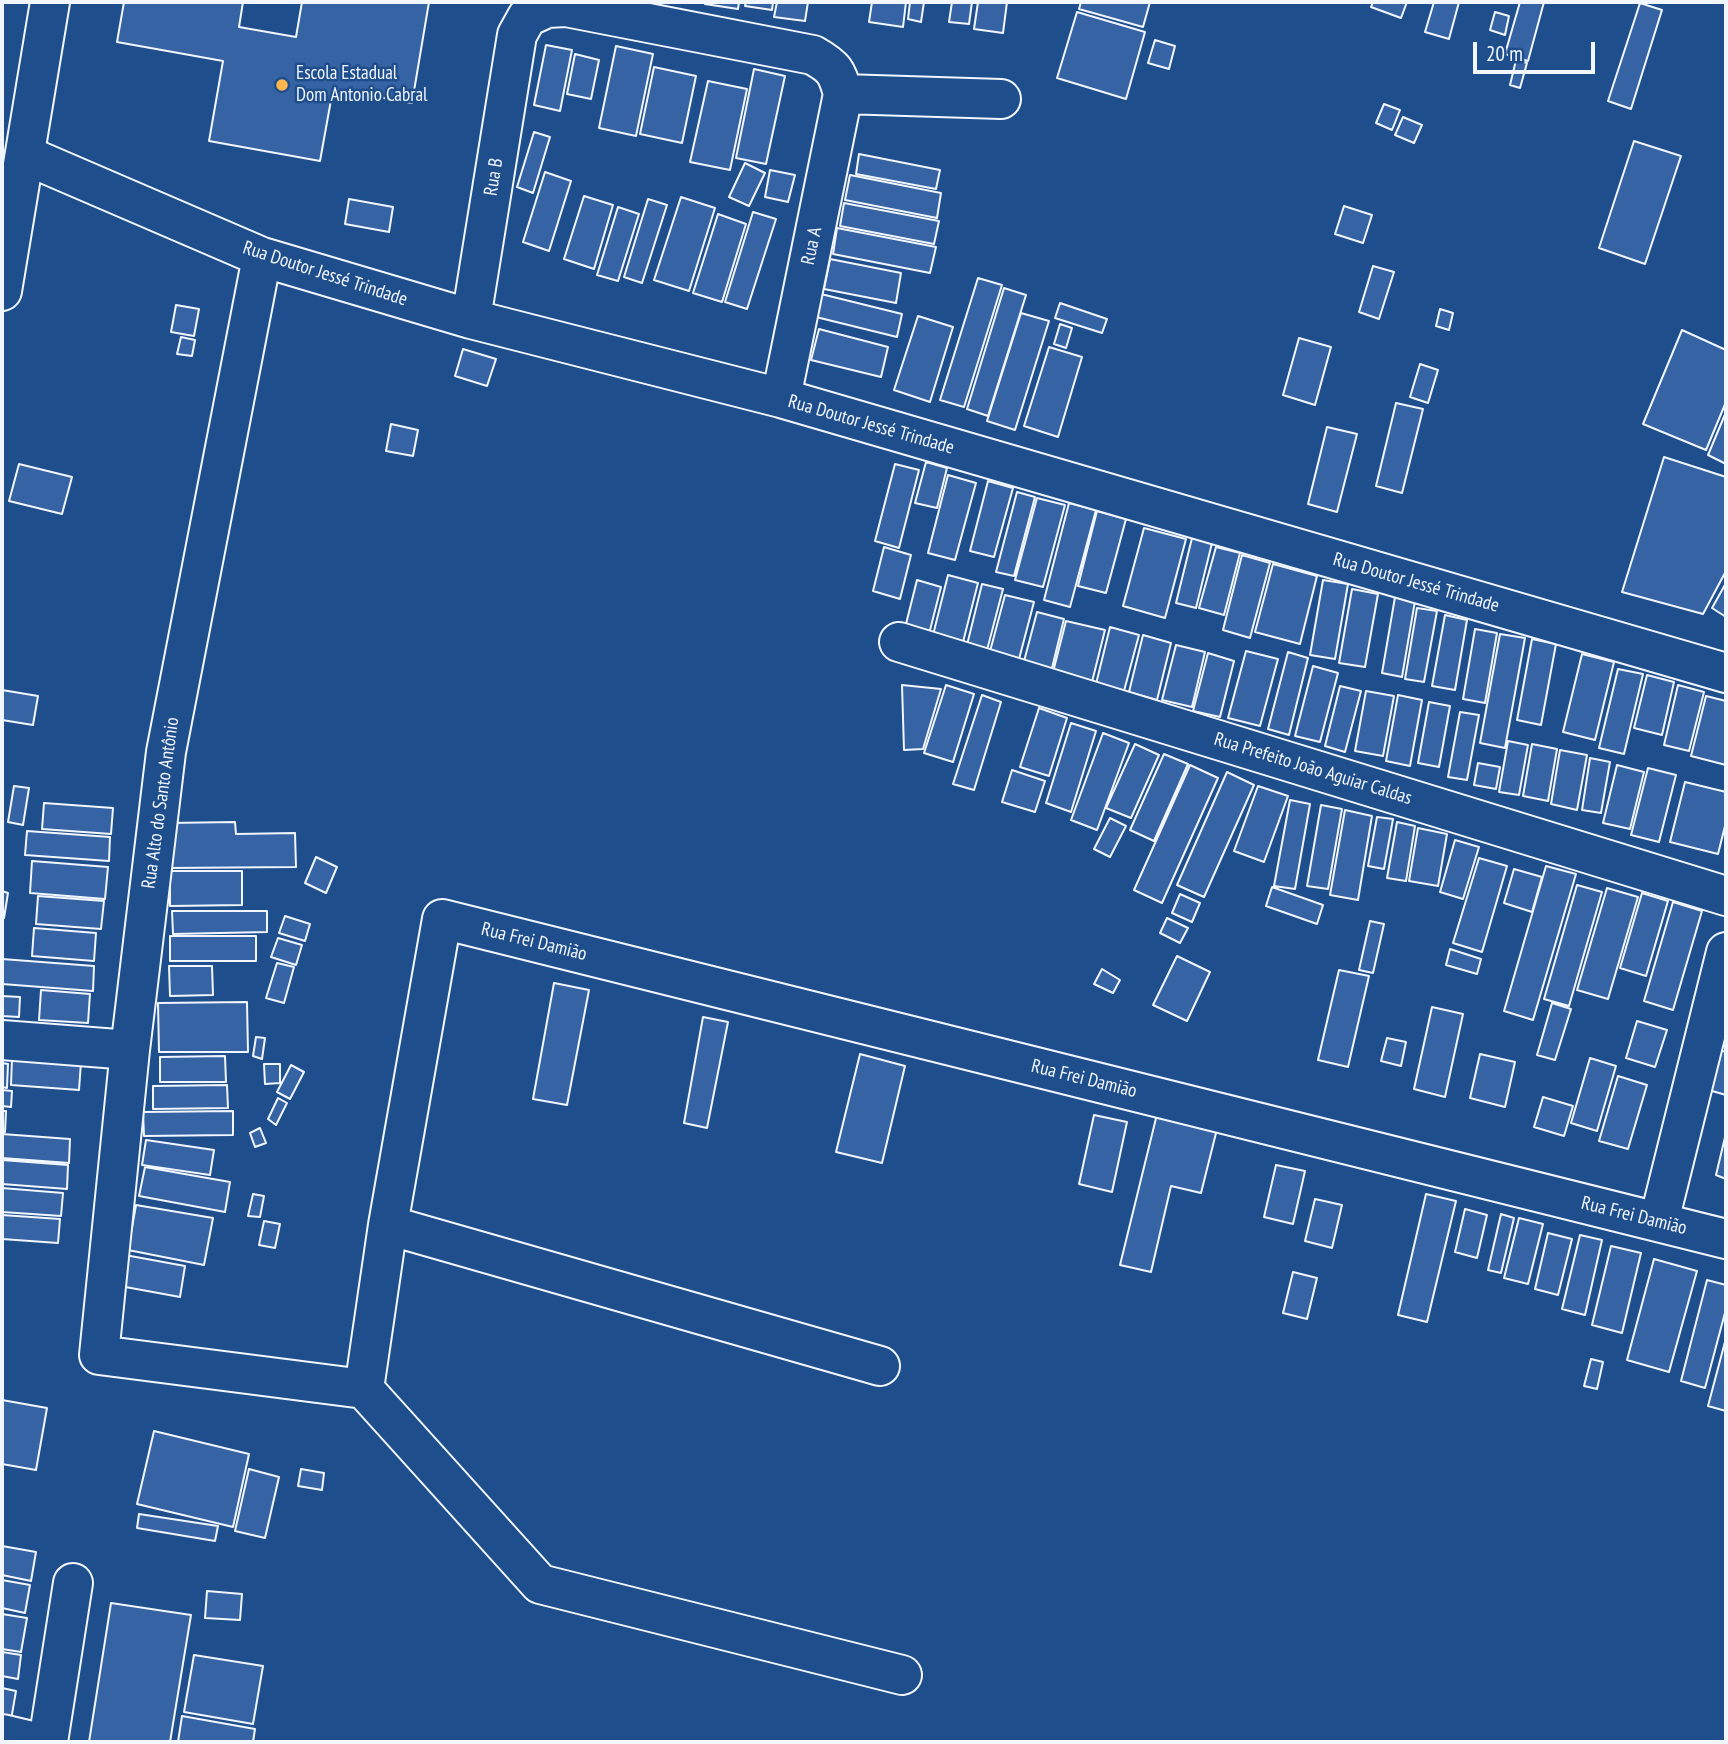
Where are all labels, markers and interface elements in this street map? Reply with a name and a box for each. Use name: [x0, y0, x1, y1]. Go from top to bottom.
scale bar: [1476, 28, 1598, 72]
text: 20 m: [1486, 40, 1523, 67]
place label: Escola Estadual Dom Antonio Cabral: [296, 63, 427, 107]
marker: Escola Estadual Dom Antonio Cabral: [274, 77, 290, 93]
street label: Rua B: [480, 156, 508, 198]
street label: Rua A: [797, 225, 827, 267]
street label: Rua Doutor Jessé Trindade: [240, 237, 410, 311]
street label: Rua Doutor Jessé Trindade: [785, 390, 957, 460]
street label: Rua Doutor Jessé Trindade: [1330, 548, 1502, 618]
street label: Rua Alto do Santo Antônio: [138, 716, 184, 890]
street label: Rua Prefeito João Aguiar Caldas: [1211, 728, 1415, 810]
street label: Rua Frei Damião: [479, 918, 589, 966]
street label: Rua Frei Damião: [1029, 1055, 1139, 1103]
street label: Rua Frei Damião: [1579, 1192, 1689, 1240]

